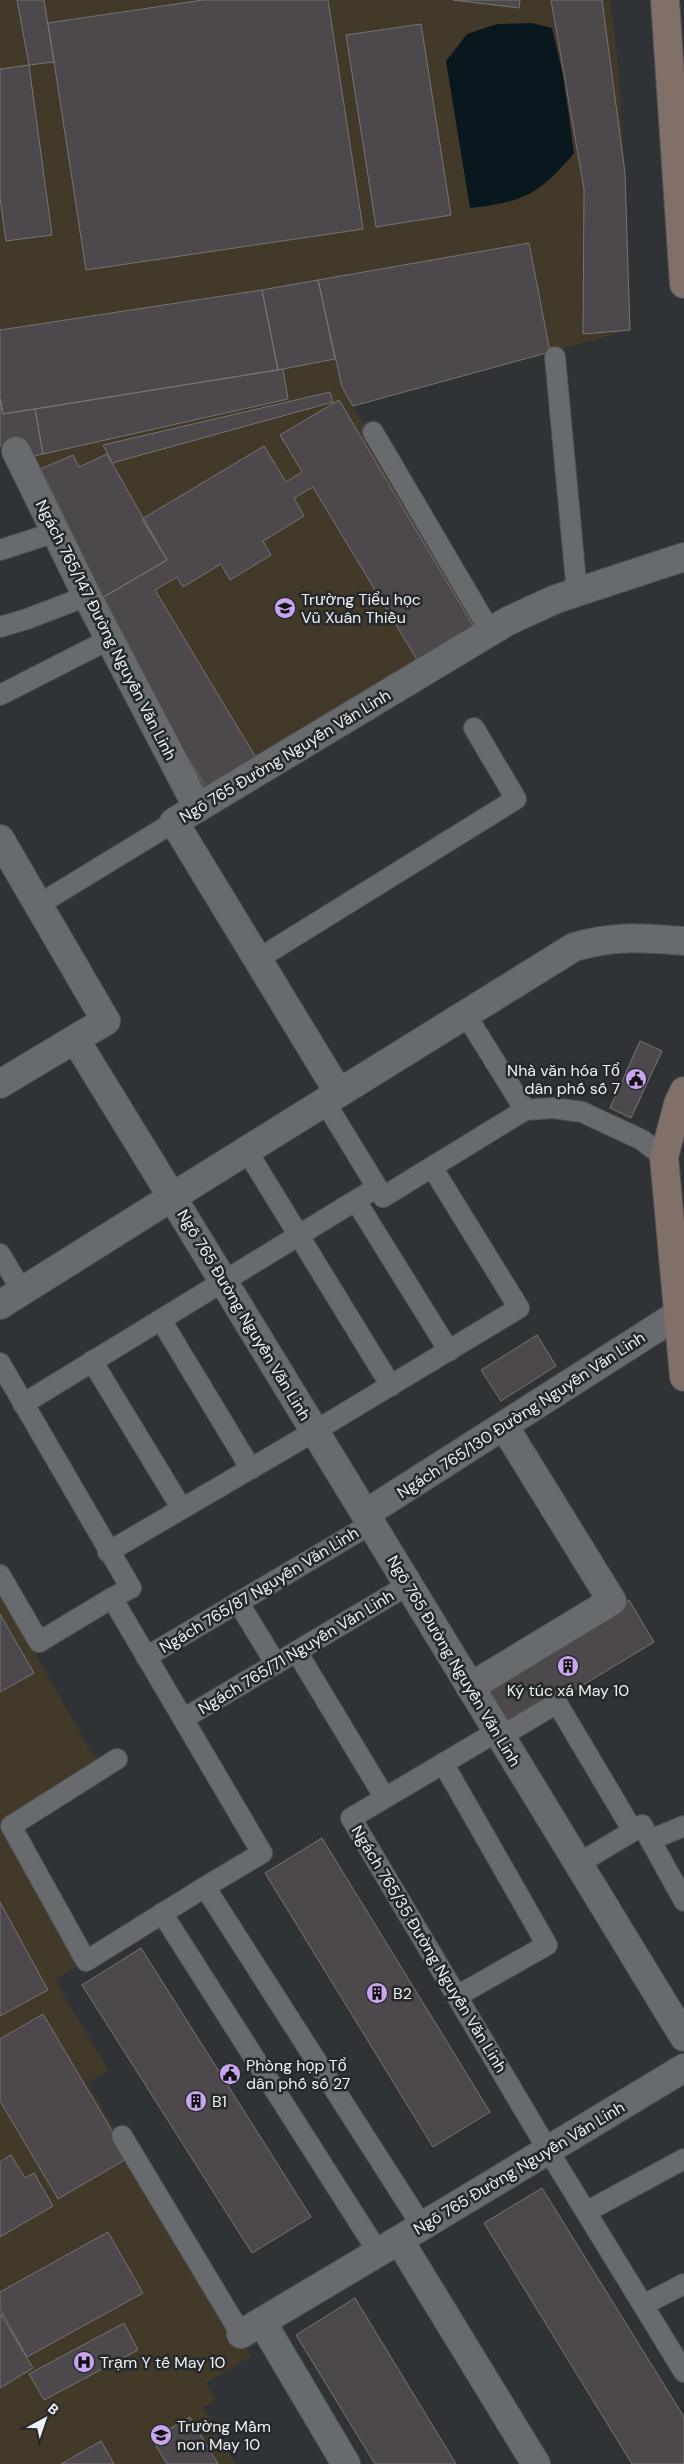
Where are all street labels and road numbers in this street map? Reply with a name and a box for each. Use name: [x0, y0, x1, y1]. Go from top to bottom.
street label: Ngách 765/147 Đường Nguyễn Văn Linh: [31, 496, 181, 764]
street label: Ngõ 765 Đường Nguyễn Văn Linh: [176, 685, 394, 827]
street label: Ngõ 765 Đường Nguyễn Văn Linh: [173, 1206, 315, 1424]
street label: Ngách 765/130 Đường Nguyễn Văn Linh: [393, 1327, 649, 1503]
street label: Ngách 765/87 Nguyễn Văn Linh: [156, 1522, 362, 1658]
street label: Ngõ 765 Đường Nguyễn Văn Linh: [383, 1552, 525, 1770]
street label: Ngách 765/71 Nguyễn Văn Linh: [194, 1585, 398, 1719]
street label: Ngách 765/35 Đường Nguyễn Văn Linh: [347, 1821, 511, 2077]
street label: Ngõ 765 Đường Nguyễn Văn Linh: [410, 2097, 628, 2239]

